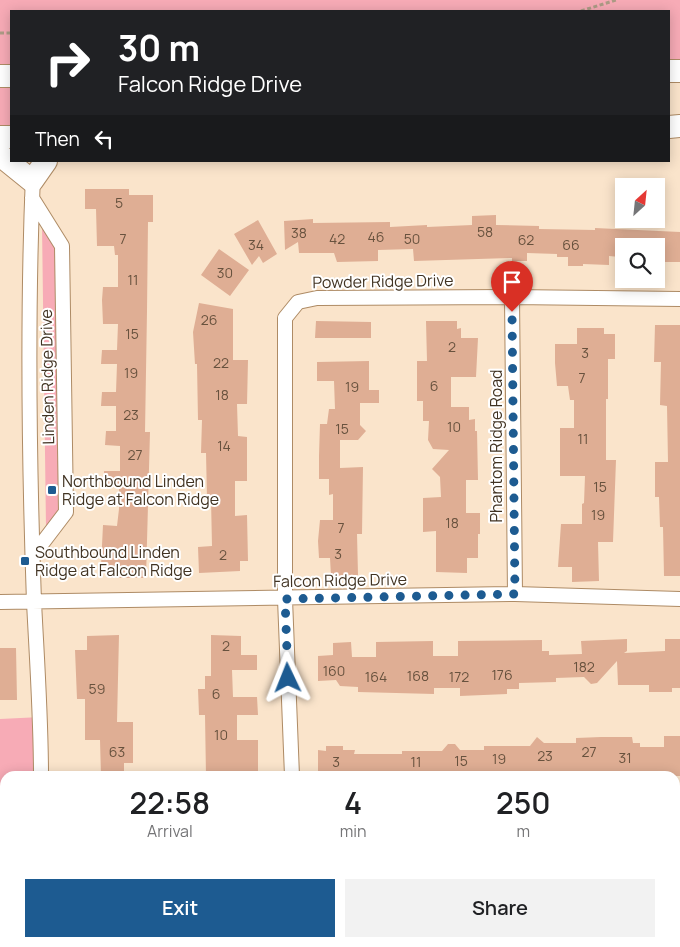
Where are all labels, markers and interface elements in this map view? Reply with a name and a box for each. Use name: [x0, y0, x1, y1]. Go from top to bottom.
text: 30 m: [118, 24, 200, 72]
icon: right: [35, 30, 100, 95]
text: Falcon Ridge Drive: [118, 69, 302, 99]
icon: left: [90, 125, 118, 153]
text: Then: [35, 126, 80, 152]
north arrow: [615, 178, 665, 228]
map controls: [615, 178, 665, 288]
house number: 5: [115, 193, 123, 212]
house number: 58: [477, 222, 493, 241]
house number: 38: [291, 223, 307, 242]
house number: 46: [368, 227, 384, 246]
house number: 7: [119, 229, 127, 248]
house number: 42: [329, 229, 345, 248]
house number: 50: [404, 229, 420, 248]
house number: 62: [518, 230, 534, 249]
house number: 34: [248, 235, 264, 254]
house number: 66: [562, 235, 580, 254]
button: search: [615, 238, 665, 288]
pin: [491, 261, 533, 312]
house number: 30: [217, 263, 233, 282]
icon: arrive: [498, 268, 526, 296]
street label: Powder Ridge Drive: [312, 269, 454, 293]
house number: 11: [128, 270, 138, 289]
street label: Linden Ridge Drive: [35, 309, 59, 445]
house number: 26: [201, 310, 217, 329]
house number: 15: [125, 324, 139, 343]
house number: 2: [448, 337, 456, 356]
house number: 3: [581, 343, 589, 362]
house number: 22: [213, 353, 229, 372]
house number: 19: [124, 363, 138, 382]
house number: 7: [578, 368, 586, 387]
street label: Phantom Ridge Road: [485, 369, 507, 523]
house number: 6: [430, 376, 438, 395]
house number: 19: [345, 377, 359, 396]
house number: 18: [215, 385, 229, 404]
house number: 23: [123, 405, 139, 424]
house number: 10: [447, 417, 461, 436]
house number: 15: [335, 419, 349, 438]
house number: 11: [578, 429, 588, 448]
house number: 14: [217, 436, 231, 455]
house number: 27: [127, 445, 143, 464]
place label: Northbound Linden Ridge at Falcon Ridge: [62, 470, 219, 510]
house number: 15: [593, 477, 607, 496]
marker: Northbound Linden Ridge at Falcon Ridge: [46, 484, 58, 496]
house number: 19: [591, 505, 605, 524]
house number: 18: [445, 513, 459, 532]
house number: 7: [337, 518, 345, 537]
place label: Southbound Linden Ridge at Falcon Ridge: [35, 541, 192, 581]
house number: 3: [334, 544, 342, 563]
house number: 2: [219, 545, 227, 564]
marker: Southbound Linden Ridge at Falcon Ridge: [19, 555, 31, 567]
street label: Falcon Ridge Drive: [273, 568, 407, 592]
house number: 2: [222, 636, 230, 655]
position arrow: [261, 651, 313, 703]
house number: 182: [573, 657, 595, 676]
house number: 160: [323, 661, 345, 680]
house number: 176: [491, 665, 513, 684]
house number: 168: [407, 666, 429, 685]
house number: 164: [365, 667, 387, 686]
house number: 172: [449, 667, 469, 686]
house number: 59: [89, 679, 105, 698]
house number: 6: [212, 684, 220, 703]
house number: 10: [214, 725, 228, 744]
house number: 63: [109, 742, 125, 761]
house number: 27: [581, 742, 597, 761]
house number: 23: [537, 746, 553, 765]
house number: 31: [618, 748, 632, 767]
house number: 19: [492, 749, 506, 768]
house number: 15: [454, 751, 468, 770]
house number: 3: [332, 752, 340, 771]
house number: 11: [411, 752, 421, 771]
text: 22:58: [130, 782, 210, 823]
text: 4: [344, 782, 362, 823]
text: 250: [496, 782, 550, 823]
text: Arrival: [147, 820, 193, 842]
text: min: [340, 820, 367, 842]
text: m: [516, 820, 530, 842]
button: Exit: [25, 879, 335, 937]
button: Share: [345, 879, 655, 937]

